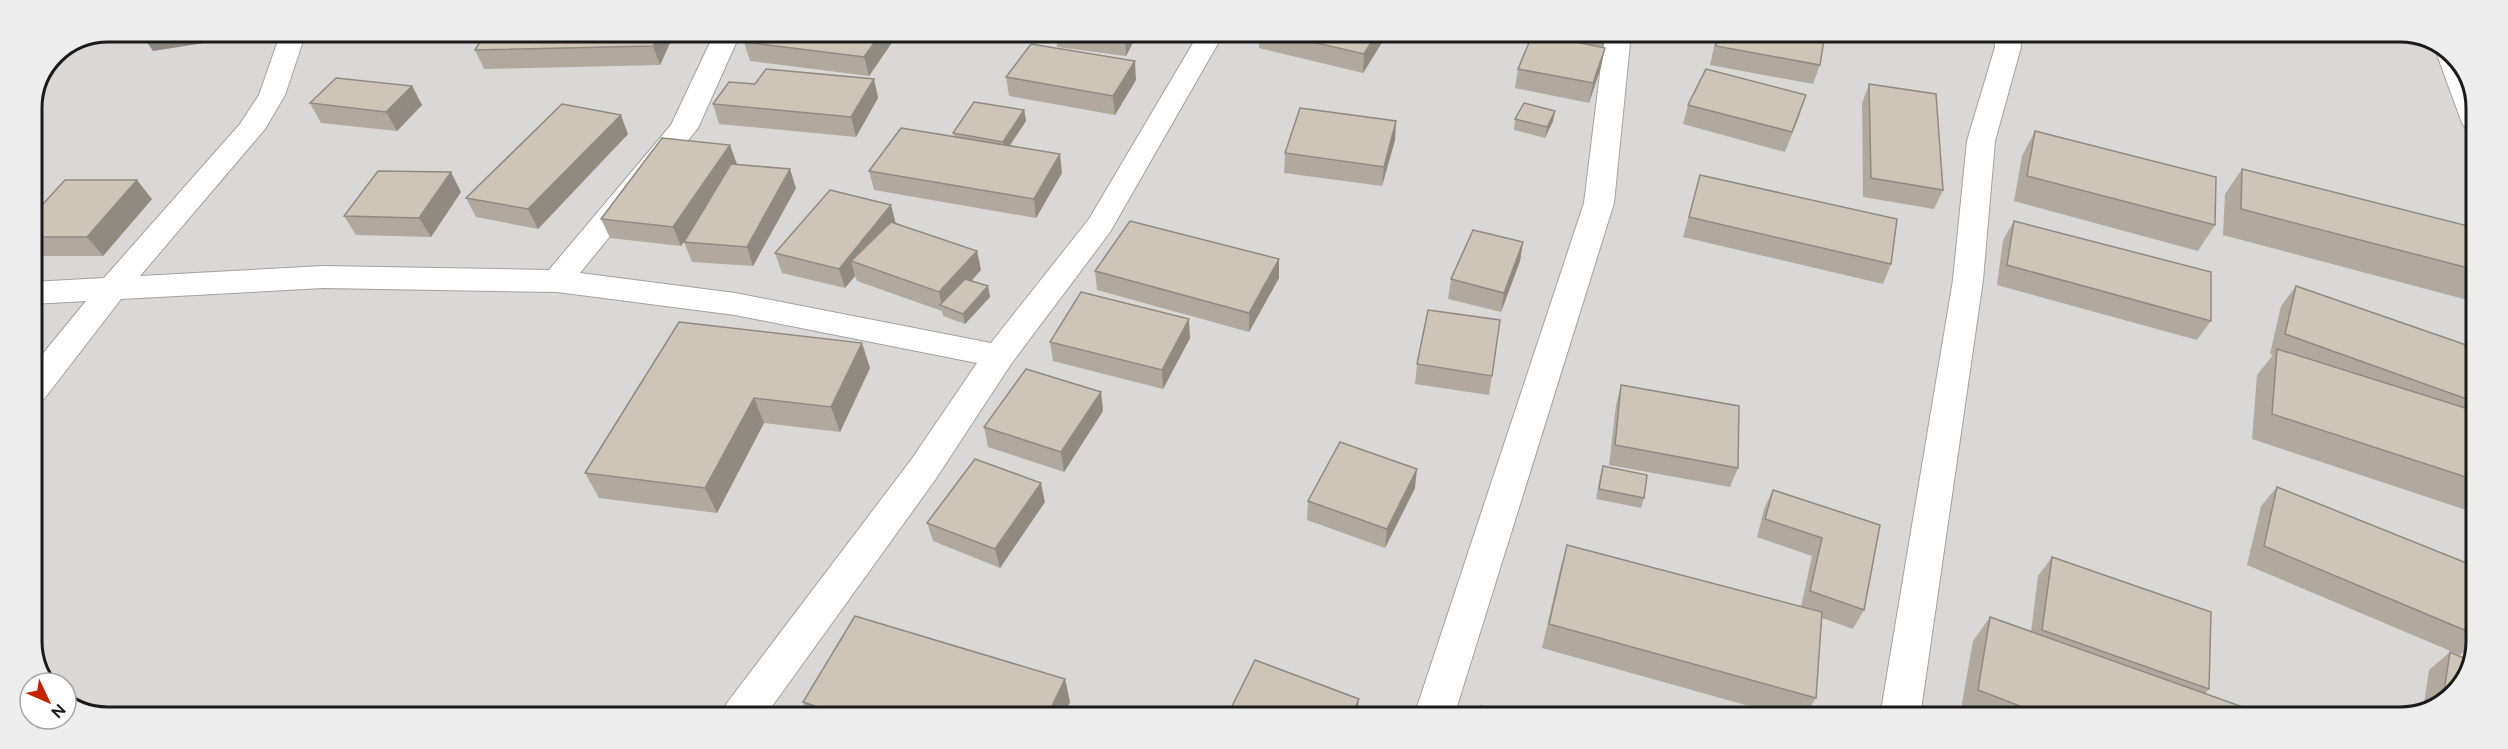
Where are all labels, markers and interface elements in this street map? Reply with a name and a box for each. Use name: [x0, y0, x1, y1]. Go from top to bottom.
north arrow: [18, 671, 78, 731]
text: N: [47, 700, 70, 722]

